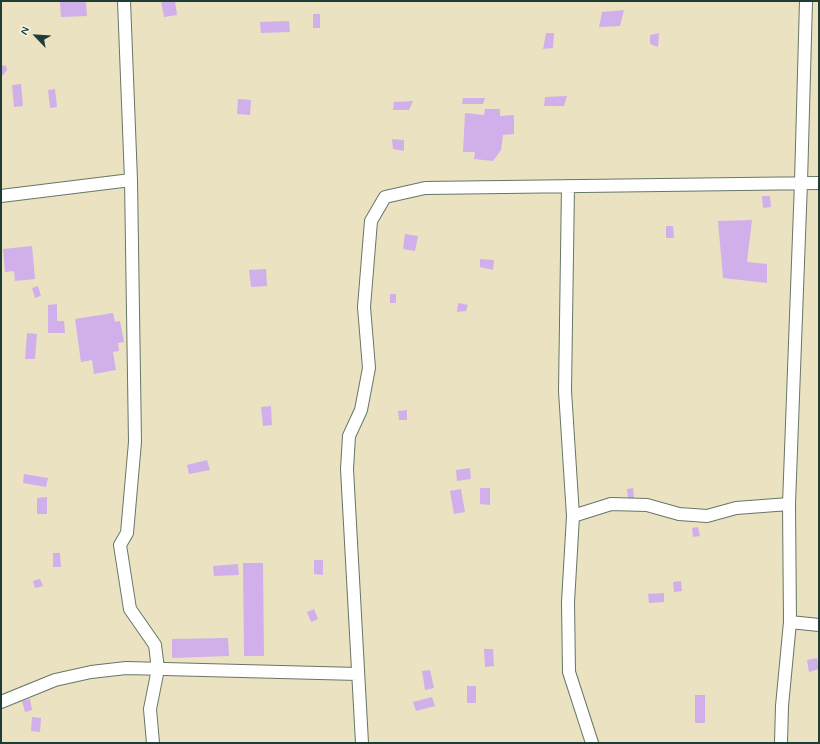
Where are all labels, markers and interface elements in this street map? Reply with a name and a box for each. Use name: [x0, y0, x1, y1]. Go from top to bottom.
north arrow: [16, 16, 56, 56]
text: N: [17, 25, 33, 37]

